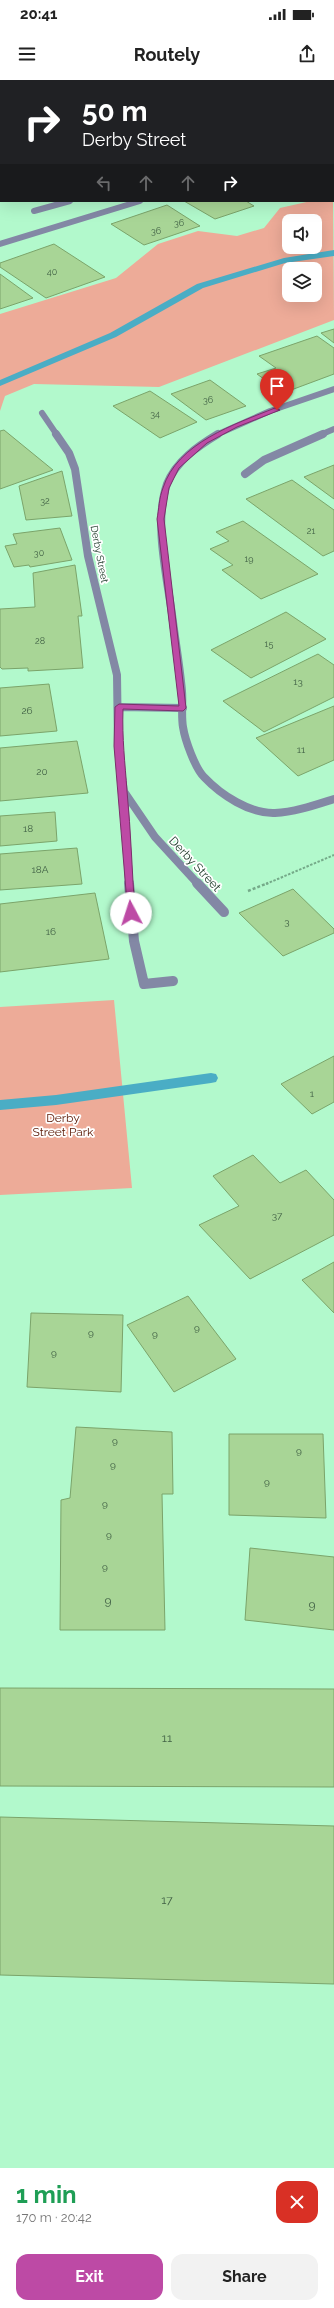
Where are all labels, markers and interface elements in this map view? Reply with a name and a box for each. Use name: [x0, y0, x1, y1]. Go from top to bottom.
text: 20:41: [20, 5, 57, 23]
icon: menu: [16, 43, 38, 65]
icon: share: [296, 43, 318, 65]
text: Routely: [134, 44, 200, 65]
text: 50 m: [82, 95, 148, 128]
icon: right: [16, 96, 68, 148]
text: Derby Street: [82, 129, 186, 150]
icon: left: [93, 172, 115, 194]
icon: ahead: [135, 172, 157, 194]
icon: ahead: [177, 172, 199, 194]
icon: right: [219, 172, 241, 194]
map controls: [282, 214, 322, 302]
button: sound: [282, 214, 322, 254]
house number: 36: [174, 218, 185, 228]
house number: 36: [151, 226, 162, 236]
button: layers: [282, 262, 322, 302]
house number: 40: [47, 267, 58, 277]
pin: [260, 369, 294, 410]
icon: arrive: [266, 375, 288, 397]
house number: 36: [203, 395, 214, 405]
house number: 34: [150, 409, 160, 419]
house number: 32: [40, 496, 50, 506]
street label: Derby Street: [89, 525, 111, 584]
house number: 21: [307, 526, 315, 536]
house number: 30: [34, 548, 45, 558]
house number: 19: [244, 554, 254, 564]
house number: 28: [35, 636, 45, 646]
house number: 15: [265, 639, 273, 649]
house number: 13: [293, 676, 303, 687]
house number: 26: [21, 705, 33, 716]
house number: 11: [297, 744, 306, 755]
house number: 20: [36, 766, 48, 777]
house number: 18: [23, 823, 33, 834]
street label: Derby Street: [166, 834, 224, 894]
house number: 18A: [32, 864, 49, 875]
position arrow: [110, 892, 152, 934]
house number: 3: [284, 916, 290, 927]
house number: 16: [46, 926, 56, 937]
house number: 1: [310, 1088, 315, 1099]
park label: Derby Street Park: [33, 1111, 94, 1139]
house number: 37: [272, 1210, 283, 1221]
house number: 9: [194, 1322, 200, 1333]
house number: 9: [88, 1327, 94, 1338]
house number: 9: [152, 1328, 158, 1339]
house number: 9: [51, 1347, 57, 1358]
house number: 9: [112, 1435, 118, 1446]
house number: 9: [296, 1445, 302, 1456]
house number: 9: [110, 1459, 116, 1470]
house number: 9: [264, 1476, 270, 1487]
house number: 9: [102, 1498, 108, 1509]
house number: 9: [106, 1529, 112, 1540]
house number: 9: [102, 1561, 108, 1572]
house number: 9: [104, 1594, 112, 1608]
house number: 9: [308, 1598, 316, 1612]
house number: 11: [162, 1731, 172, 1745]
house number: 17: [161, 1893, 173, 1907]
text: 1 min: [16, 2180, 77, 2209]
button: close: [276, 2181, 318, 2223]
text: 170 m · 20:42: [16, 2210, 92, 2225]
button: Exit: [16, 2254, 163, 2300]
button: Share: [171, 2254, 318, 2300]

